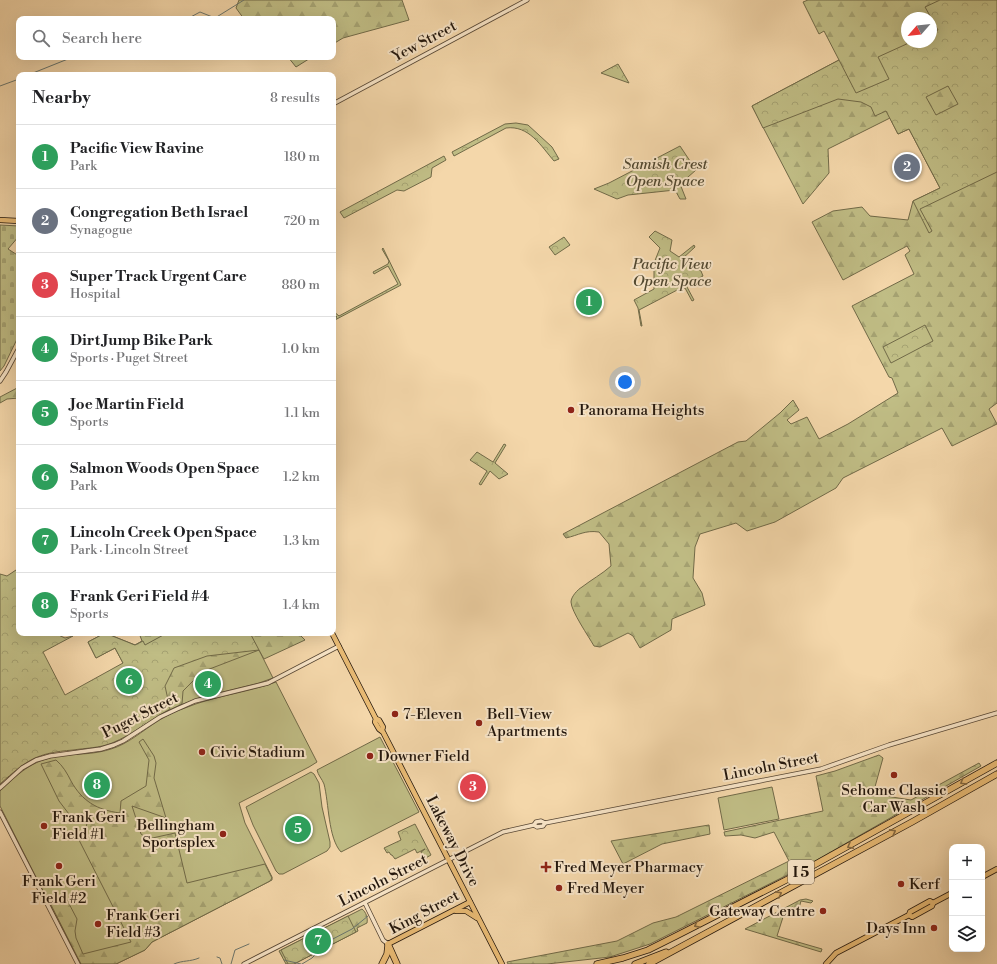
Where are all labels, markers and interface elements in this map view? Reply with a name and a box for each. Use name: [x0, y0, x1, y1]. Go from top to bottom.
north arrow: [901, 12, 937, 48]
search box: [16, 16, 336, 60]
street label: Yew Street: [388, 16, 460, 67]
icon: search: [30, 27, 52, 49]
text: Search here: [62, 29, 142, 48]
text: Nearby: [32, 87, 91, 109]
text: 8 results: [270, 90, 320, 106]
text: Pacific View Ravine: [70, 139, 204, 158]
text: 1: [42, 149, 48, 165]
text: 180 m: [284, 149, 320, 165]
pin: 2: [894, 152, 920, 182]
park label: Samish Crest Open Space: [623, 155, 708, 191]
text: Park: [70, 158, 97, 174]
text: Congregation Beth Israel: [70, 203, 248, 222]
text: 2: [41, 213, 49, 229]
text: 720 m: [284, 213, 320, 229]
text: Synagogue: [70, 222, 133, 238]
park label: Pacific View Open Space: [631, 255, 712, 291]
text: Super Track Urgent Care: [70, 267, 247, 286]
text: 3: [41, 277, 49, 293]
text: 880 m: [281, 277, 320, 293]
text: Hospital: [70, 286, 120, 302]
pin: 1: [576, 287, 602, 317]
text: Dirt Jump Bike Park: [70, 331, 213, 350]
text: 4: [41, 341, 49, 357]
text: 1.0 km: [282, 341, 320, 357]
text: Sports · Puget Street: [70, 350, 188, 366]
your location: [615, 372, 635, 392]
text: Joe Martin Field: [70, 395, 184, 414]
place label: Panorama Heights: [579, 401, 704, 420]
text: 5: [41, 405, 49, 421]
text: 1.1 km: [285, 405, 320, 421]
marker: Panorama Heights: [566, 405, 576, 415]
text: Sports: [70, 414, 109, 430]
text: Salmon Woods Open Space: [70, 459, 259, 478]
text: 6: [41, 469, 49, 485]
text: 1.2 km: [283, 469, 320, 485]
text: Park: [70, 478, 97, 494]
text: Lincoln Creek Open Space: [70, 523, 257, 542]
text: 7: [41, 533, 49, 549]
text: 1.3 km: [283, 533, 320, 549]
text: Park · Lincoln Street: [70, 542, 189, 558]
text: Frank Geri Field #4: [70, 587, 209, 606]
text: 8: [41, 597, 49, 613]
text: 1.4 km: [283, 597, 320, 613]
text: Sports: [70, 606, 109, 622]
pin: 6: [116, 666, 142, 696]
pin: 4: [195, 669, 221, 699]
street label: Puget Street: [99, 688, 182, 743]
place label: 7-Eleven: [403, 705, 462, 724]
place label: Bell-View Apartments: [486, 705, 567, 741]
marker: 7-Eleven: [390, 709, 400, 719]
marker: Bell-View Apartments: [474, 718, 484, 728]
place label: Civic Stadium: [210, 743, 305, 762]
marker: Civic Stadium: [197, 747, 207, 757]
place label: Downer Field: [378, 747, 470, 766]
street label: Lincoln Street: [722, 748, 821, 785]
marker: Downer Field: [365, 751, 375, 761]
pin: 8: [84, 770, 110, 800]
marker: Sehome Classic Car Wash: [889, 770, 899, 780]
pin: 3: [460, 772, 486, 802]
one-way arrow: [960, 778, 967, 785]
place label: Sehome Classic Car Wash: [841, 781, 947, 817]
street label: Lakeway Drive: [422, 793, 484, 890]
place label: Frank Geri Field #1: [52, 808, 126, 844]
pin: 5: [285, 814, 311, 844]
place label: Bellingham Sportsplex: [136, 816, 215, 852]
marker: Frank Geri Field #1: [39, 821, 49, 831]
marker: Bellingham Sportsplex: [218, 829, 228, 839]
one-way arrow: [889, 829, 896, 837]
one-way arrow: [847, 841, 854, 848]
map controls: [949, 844, 985, 952]
button: +: [949, 844, 985, 880]
street label: Lincoln Street: [336, 850, 431, 911]
place label: Fred Meyer Pharmacy: [554, 858, 704, 877]
road number: I 5: [788, 860, 814, 884]
marker: Frank Geri Field #2: [54, 861, 64, 871]
marker: Fred Meyer Pharmacy: [541, 862, 551, 872]
place label: Frank Geri Field #2: [22, 872, 96, 908]
place label: Kerf: [909, 875, 940, 894]
place label: Fred Meyer: [567, 879, 645, 898]
marker: Kerf: [896, 879, 906, 889]
button: −: [949, 880, 985, 916]
marker: Fred Meyer: [554, 883, 564, 893]
street label: King Street: [386, 886, 463, 939]
one-way arrow: [774, 891, 782, 898]
place label: Gateway Centre: [709, 902, 815, 921]
place label: Frank Geri Field #3: [106, 906, 180, 942]
marker: Gateway Centre: [818, 906, 828, 916]
button: layers: [949, 916, 985, 952]
marker: Frank Geri Field #3: [93, 919, 103, 929]
place label: Days Inn: [866, 919, 926, 938]
one-way arrow: [694, 921, 701, 928]
marker: Days Inn: [929, 923, 939, 933]
pin: 7: [305, 926, 331, 956]

